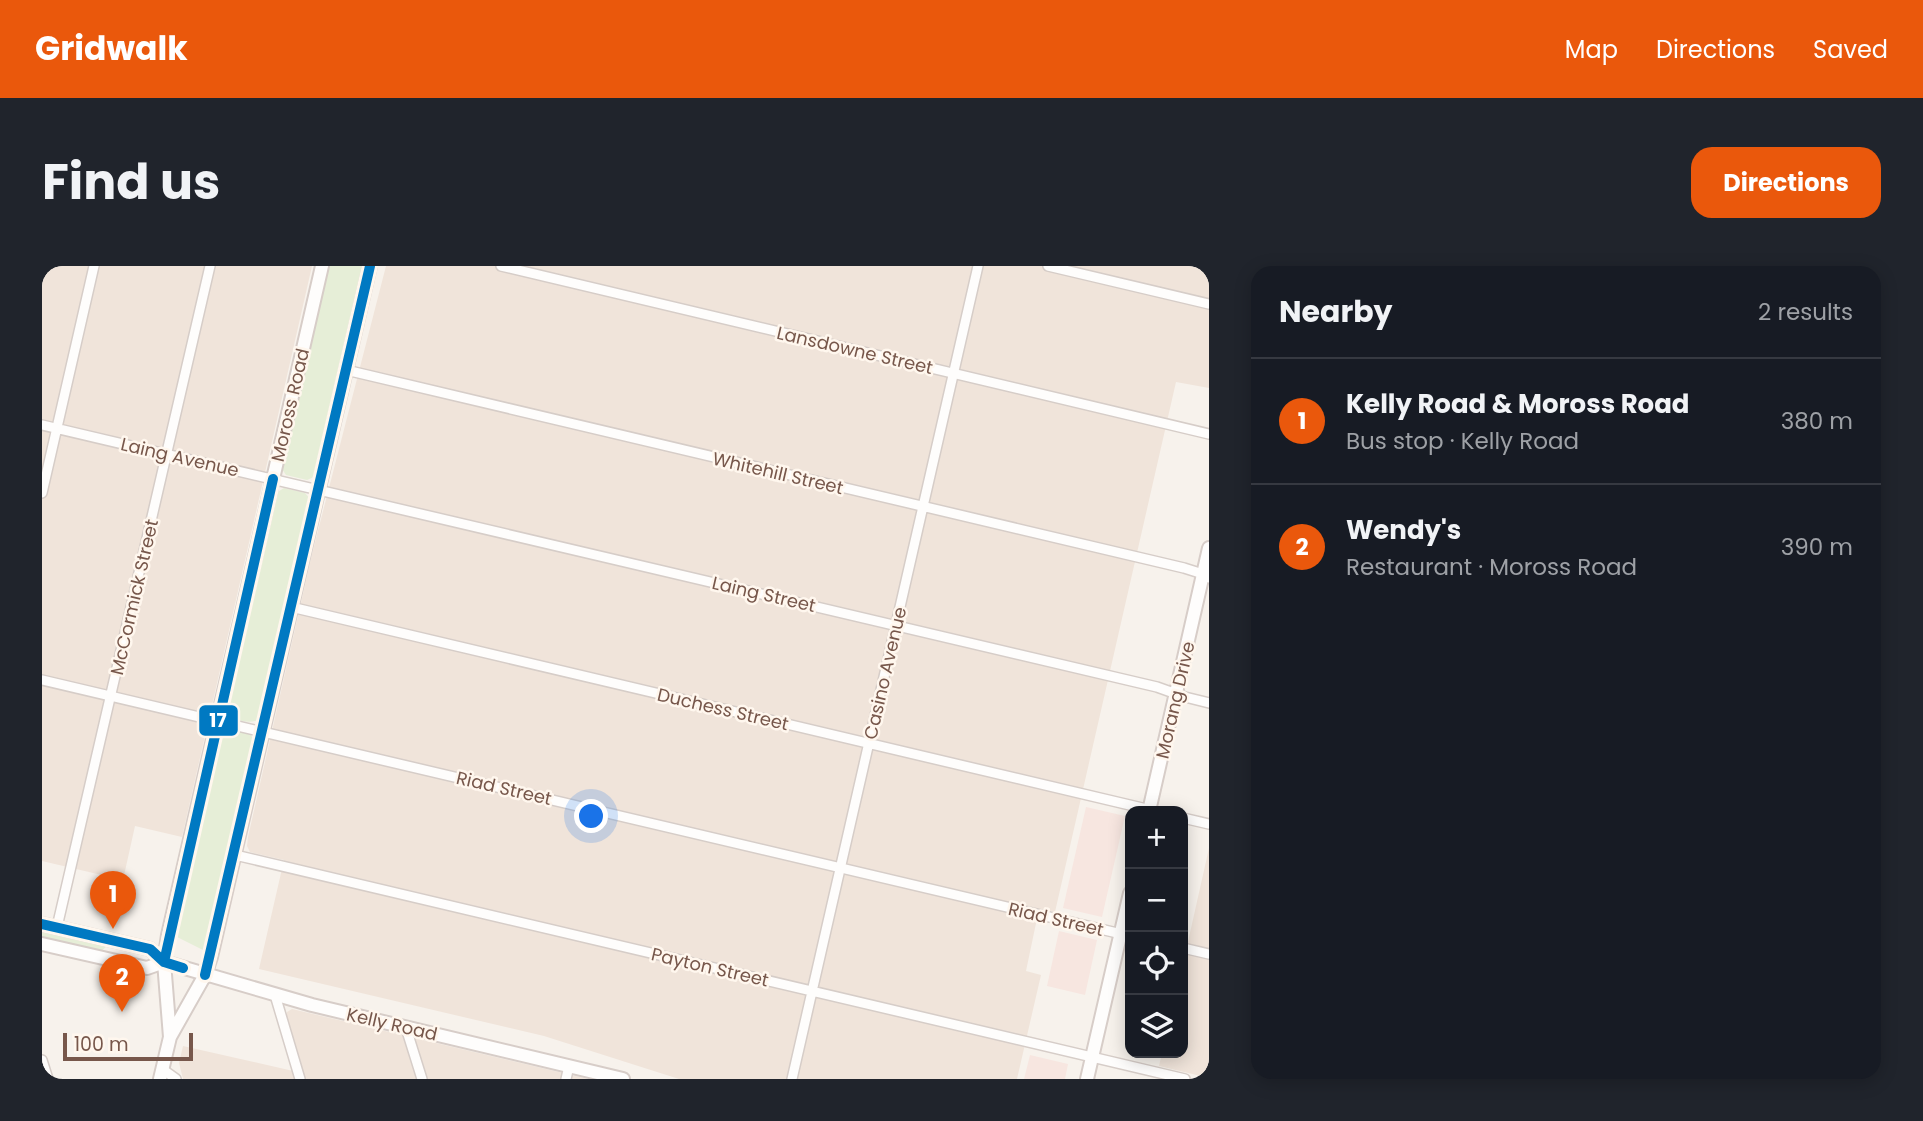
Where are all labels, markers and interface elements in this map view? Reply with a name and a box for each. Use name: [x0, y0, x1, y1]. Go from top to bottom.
text: Gridwalk: [35, 25, 188, 72]
text: Map: [1565, 33, 1618, 66]
text: Directions: [1656, 33, 1775, 66]
text: Saved: [1813, 33, 1888, 66]
button: Directions: [1691, 147, 1881, 218]
text: Find us: [42, 148, 220, 216]
text: Nearby: [1279, 290, 1393, 333]
text: 2 results: [1758, 296, 1853, 328]
street label: Lansdowne Street: [774, 320, 936, 380]
street label: Moross Road: [265, 346, 315, 464]
text: Kelly Road & Moross Road: [1346, 386, 1690, 422]
text: 1: [1298, 405, 1306, 437]
text: 380 m: [1781, 405, 1853, 437]
text: Bus stop · Kelly Road: [1346, 425, 1579, 457]
street label: Laing Avenue: [118, 431, 242, 483]
street label: Whitehill Street: [710, 446, 846, 500]
text: Wendy's: [1346, 512, 1461, 548]
street label: McCormick Street: [104, 517, 164, 677]
text: 2: [1295, 531, 1309, 563]
text: 390 m: [1781, 531, 1853, 563]
text: Restaurant · Moross Road: [1346, 551, 1637, 583]
street label: Laing Street: [710, 570, 818, 618]
street label: Casino Avenue: [858, 604, 912, 742]
street label: Morang Drive: [1149, 639, 1201, 761]
street label: Duchess Street: [655, 682, 791, 736]
line badge: 17: [198, 704, 239, 737]
text: 17: [209, 707, 227, 734]
street label: Riad Street: [454, 765, 554, 811]
your location: [574, 799, 608, 833]
map controls: [1125, 806, 1188, 1058]
button: +: [1125, 806, 1188, 869]
button: −: [1125, 869, 1188, 932]
pin: 1: [90, 871, 136, 929]
street label: Riad Street: [1006, 896, 1106, 942]
button: locate: [1125, 932, 1188, 995]
street label: Payton Street: [649, 941, 771, 993]
pin: 2: [99, 954, 145, 1012]
button: layers: [1125, 995, 1188, 1058]
street label: Kelly Road: [344, 1001, 440, 1047]
scale bar: [63, 1030, 192, 1062]
text: 100 m: [74, 1031, 129, 1058]

